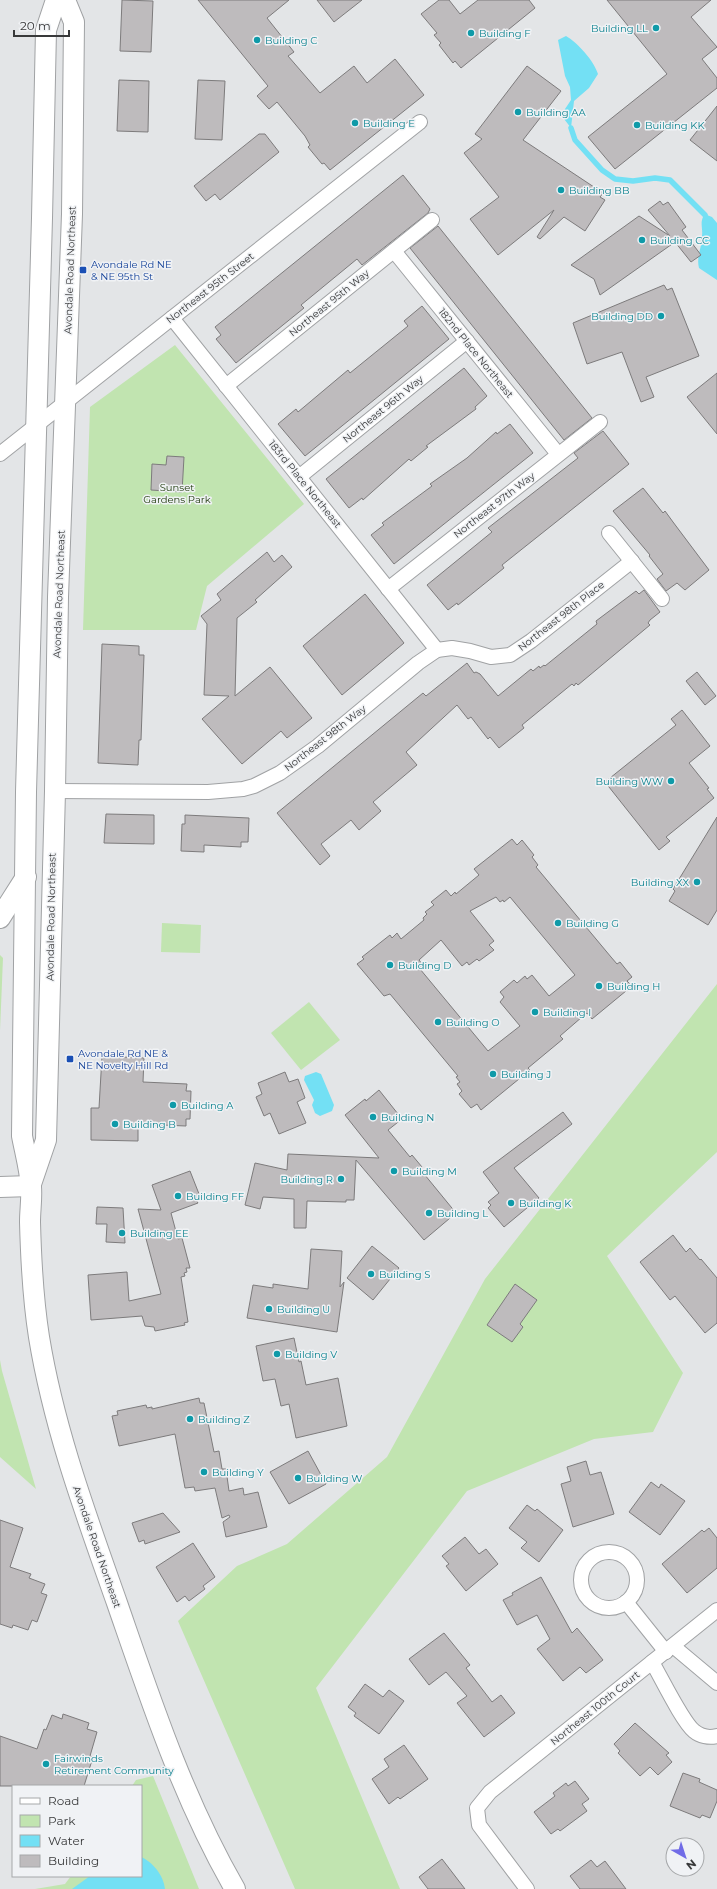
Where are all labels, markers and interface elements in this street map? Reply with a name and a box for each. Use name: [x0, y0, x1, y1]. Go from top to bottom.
scale bar: [14, 12, 69, 38]
text: 20 m: [20, 18, 51, 33]
place label: Building LL: [591, 22, 648, 35]
marker: Building LL: [651, 23, 661, 33]
place label: Building F: [479, 27, 531, 40]
marker: Building F: [466, 28, 476, 38]
place label: Building C: [265, 34, 317, 47]
marker: Building C: [252, 35, 262, 45]
place label: Building AA: [526, 106, 587, 119]
marker: Building AA: [513, 107, 523, 117]
place label: Building E: [363, 117, 415, 130]
marker: Building E: [350, 118, 360, 128]
place label: Building KK: [645, 119, 705, 132]
marker: Building KK: [632, 120, 642, 130]
place label: Building BB: [569, 184, 629, 197]
marker: Building BB: [556, 185, 566, 195]
street label: Avondale Road Northeast: [61, 206, 79, 334]
place label: Building CC: [650, 234, 709, 247]
marker: Building CC: [637, 235, 647, 245]
street label: Northeast 95th Street: [163, 250, 257, 326]
place label: Avondale Rd NE & NE 95th St: [91, 258, 172, 283]
marker: Avondale Rd NE & NE 95th St: [78, 265, 88, 275]
street label: Northeast 95th Way: [286, 266, 372, 339]
street label: 182nd Place Northeast: [436, 305, 516, 401]
place label: Building DD: [591, 310, 653, 323]
marker: Building DD: [656, 311, 666, 321]
street label: Northeast 96th Way: [340, 372, 426, 446]
street label: 183rd Place Northeast: [266, 438, 344, 530]
street label: Northeast 97th Way: [451, 469, 538, 541]
park label: Sunset Gardens Park: [143, 481, 211, 506]
street label: Avondale Road Northeast: [50, 530, 68, 658]
street label: Northeast 98th Place: [515, 578, 607, 654]
street label: Northeast 98th Way: [281, 702, 369, 774]
place label: Building WW: [595, 775, 663, 788]
marker: Building WW: [666, 776, 676, 786]
street label: Avondale Road Northeast: [43, 853, 59, 981]
place label: Building XX: [631, 876, 689, 889]
marker: Building XX: [692, 877, 702, 887]
place label: Building G: [566, 917, 619, 930]
marker: Building G: [553, 918, 563, 928]
place label: Building D: [398, 959, 452, 972]
marker: Building D: [385, 960, 395, 970]
place label: Building H: [607, 980, 660, 993]
marker: Building H: [594, 981, 604, 991]
place label: Building I: [543, 1006, 591, 1019]
marker: Building I: [530, 1007, 540, 1017]
place label: Building O: [446, 1016, 500, 1029]
marker: Building O: [433, 1017, 443, 1027]
place label: Avondale Rd NE & NE Novelty Hill Rd: [78, 1047, 168, 1072]
marker: Avondale Rd NE & NE Novelty Hill Rd: [65, 1054, 75, 1064]
place label: Building J: [501, 1068, 551, 1081]
marker: Building J: [488, 1069, 498, 1079]
place label: Building A: [181, 1099, 234, 1112]
marker: Building A: [168, 1100, 178, 1110]
place label: Building N: [381, 1111, 434, 1124]
marker: Building N: [368, 1112, 378, 1122]
place label: Building B: [123, 1118, 176, 1131]
marker: Building B: [110, 1119, 120, 1129]
place label: Building M: [402, 1165, 457, 1178]
marker: Building M: [389, 1166, 399, 1176]
place label: Building R: [280, 1173, 333, 1186]
marker: Building R: [336, 1174, 346, 1184]
place label: Building FF: [186, 1190, 244, 1203]
marker: Building FF: [173, 1191, 183, 1201]
place label: Building K: [519, 1197, 572, 1210]
marker: Building K: [506, 1198, 516, 1208]
place label: Building L: [437, 1207, 488, 1220]
marker: Building L: [424, 1208, 434, 1218]
place label: Building EE: [130, 1227, 189, 1240]
marker: Building EE: [117, 1228, 127, 1238]
place label: Building S: [379, 1268, 431, 1281]
marker: Building S: [366, 1269, 376, 1279]
place label: Building U: [277, 1303, 330, 1316]
marker: Building U: [264, 1304, 274, 1314]
place label: Building V: [285, 1348, 337, 1361]
marker: Building V: [272, 1349, 282, 1359]
place label: Building Z: [198, 1413, 250, 1426]
marker: Building Z: [185, 1414, 195, 1424]
place label: Building Y: [212, 1466, 264, 1479]
marker: Building Y: [199, 1467, 209, 1477]
place label: Building W: [306, 1472, 362, 1485]
marker: Building W: [293, 1473, 303, 1483]
street label: Avondale Road Northeast: [70, 1484, 124, 1610]
street label: Northeast 100th Court: [548, 1668, 642, 1748]
place label: Fairwinds Retirement Community: [54, 1752, 174, 1777]
marker: Fairwinds Retirement Community: [41, 1759, 51, 1769]
legend: [12, 1785, 142, 1877]
text: Road: [48, 1793, 79, 1808]
text: Park: [48, 1813, 76, 1828]
text: Water: [48, 1833, 85, 1848]
north arrow: [665, 1837, 705, 1877]
text: Building: [48, 1853, 99, 1868]
text: N: [683, 1857, 699, 1873]

